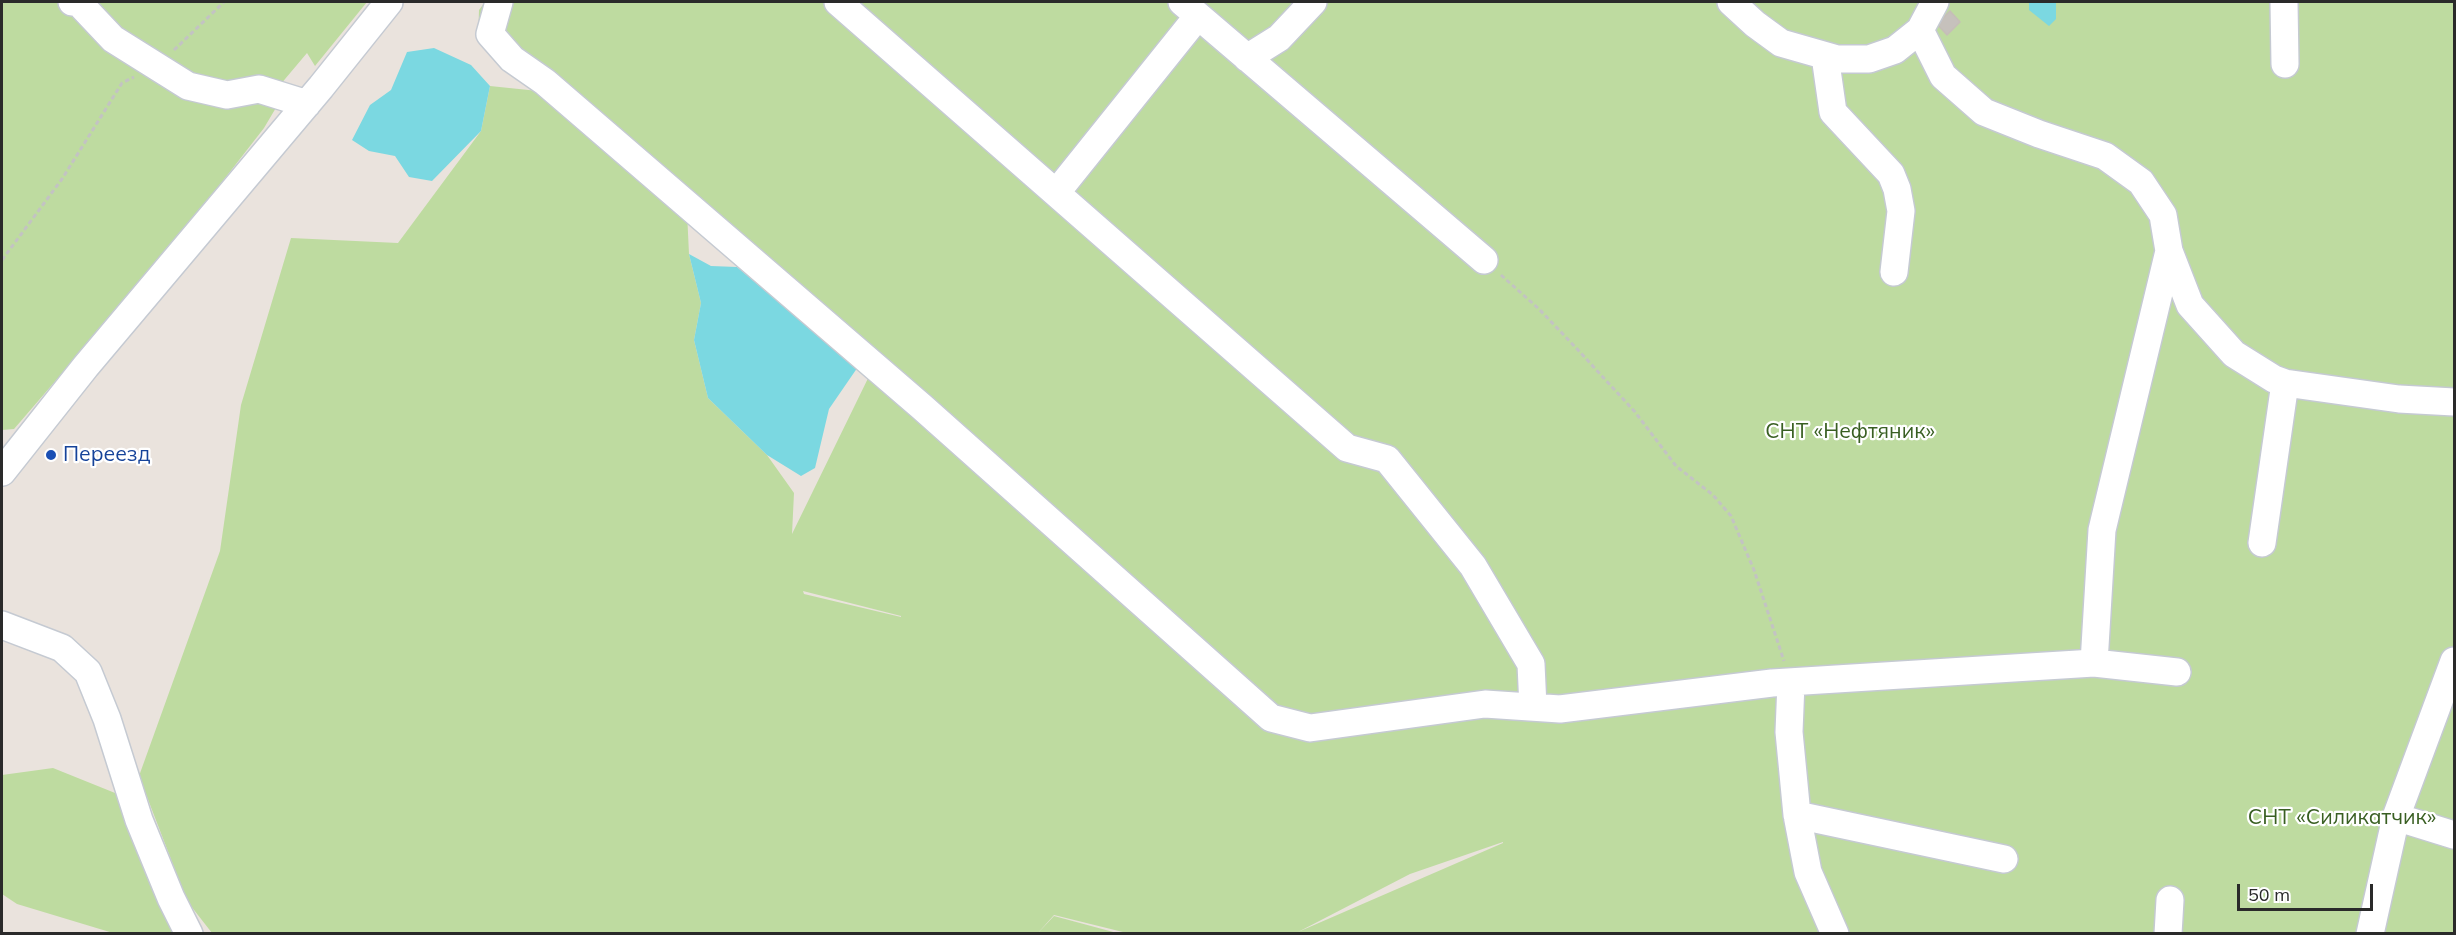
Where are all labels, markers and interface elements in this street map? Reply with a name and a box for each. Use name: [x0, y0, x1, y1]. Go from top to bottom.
park label: СНТ «Нефтяник»: [1765, 419, 1935, 445]
place label: Переезд: [63, 442, 150, 468]
marker: Переезд: [44, 448, 58, 462]
park label: СНТ «Силикатчик»: [2248, 805, 2436, 831]
scale bar: [2240, 872, 2376, 910]
text: 50 m: [2248, 883, 2290, 906]

